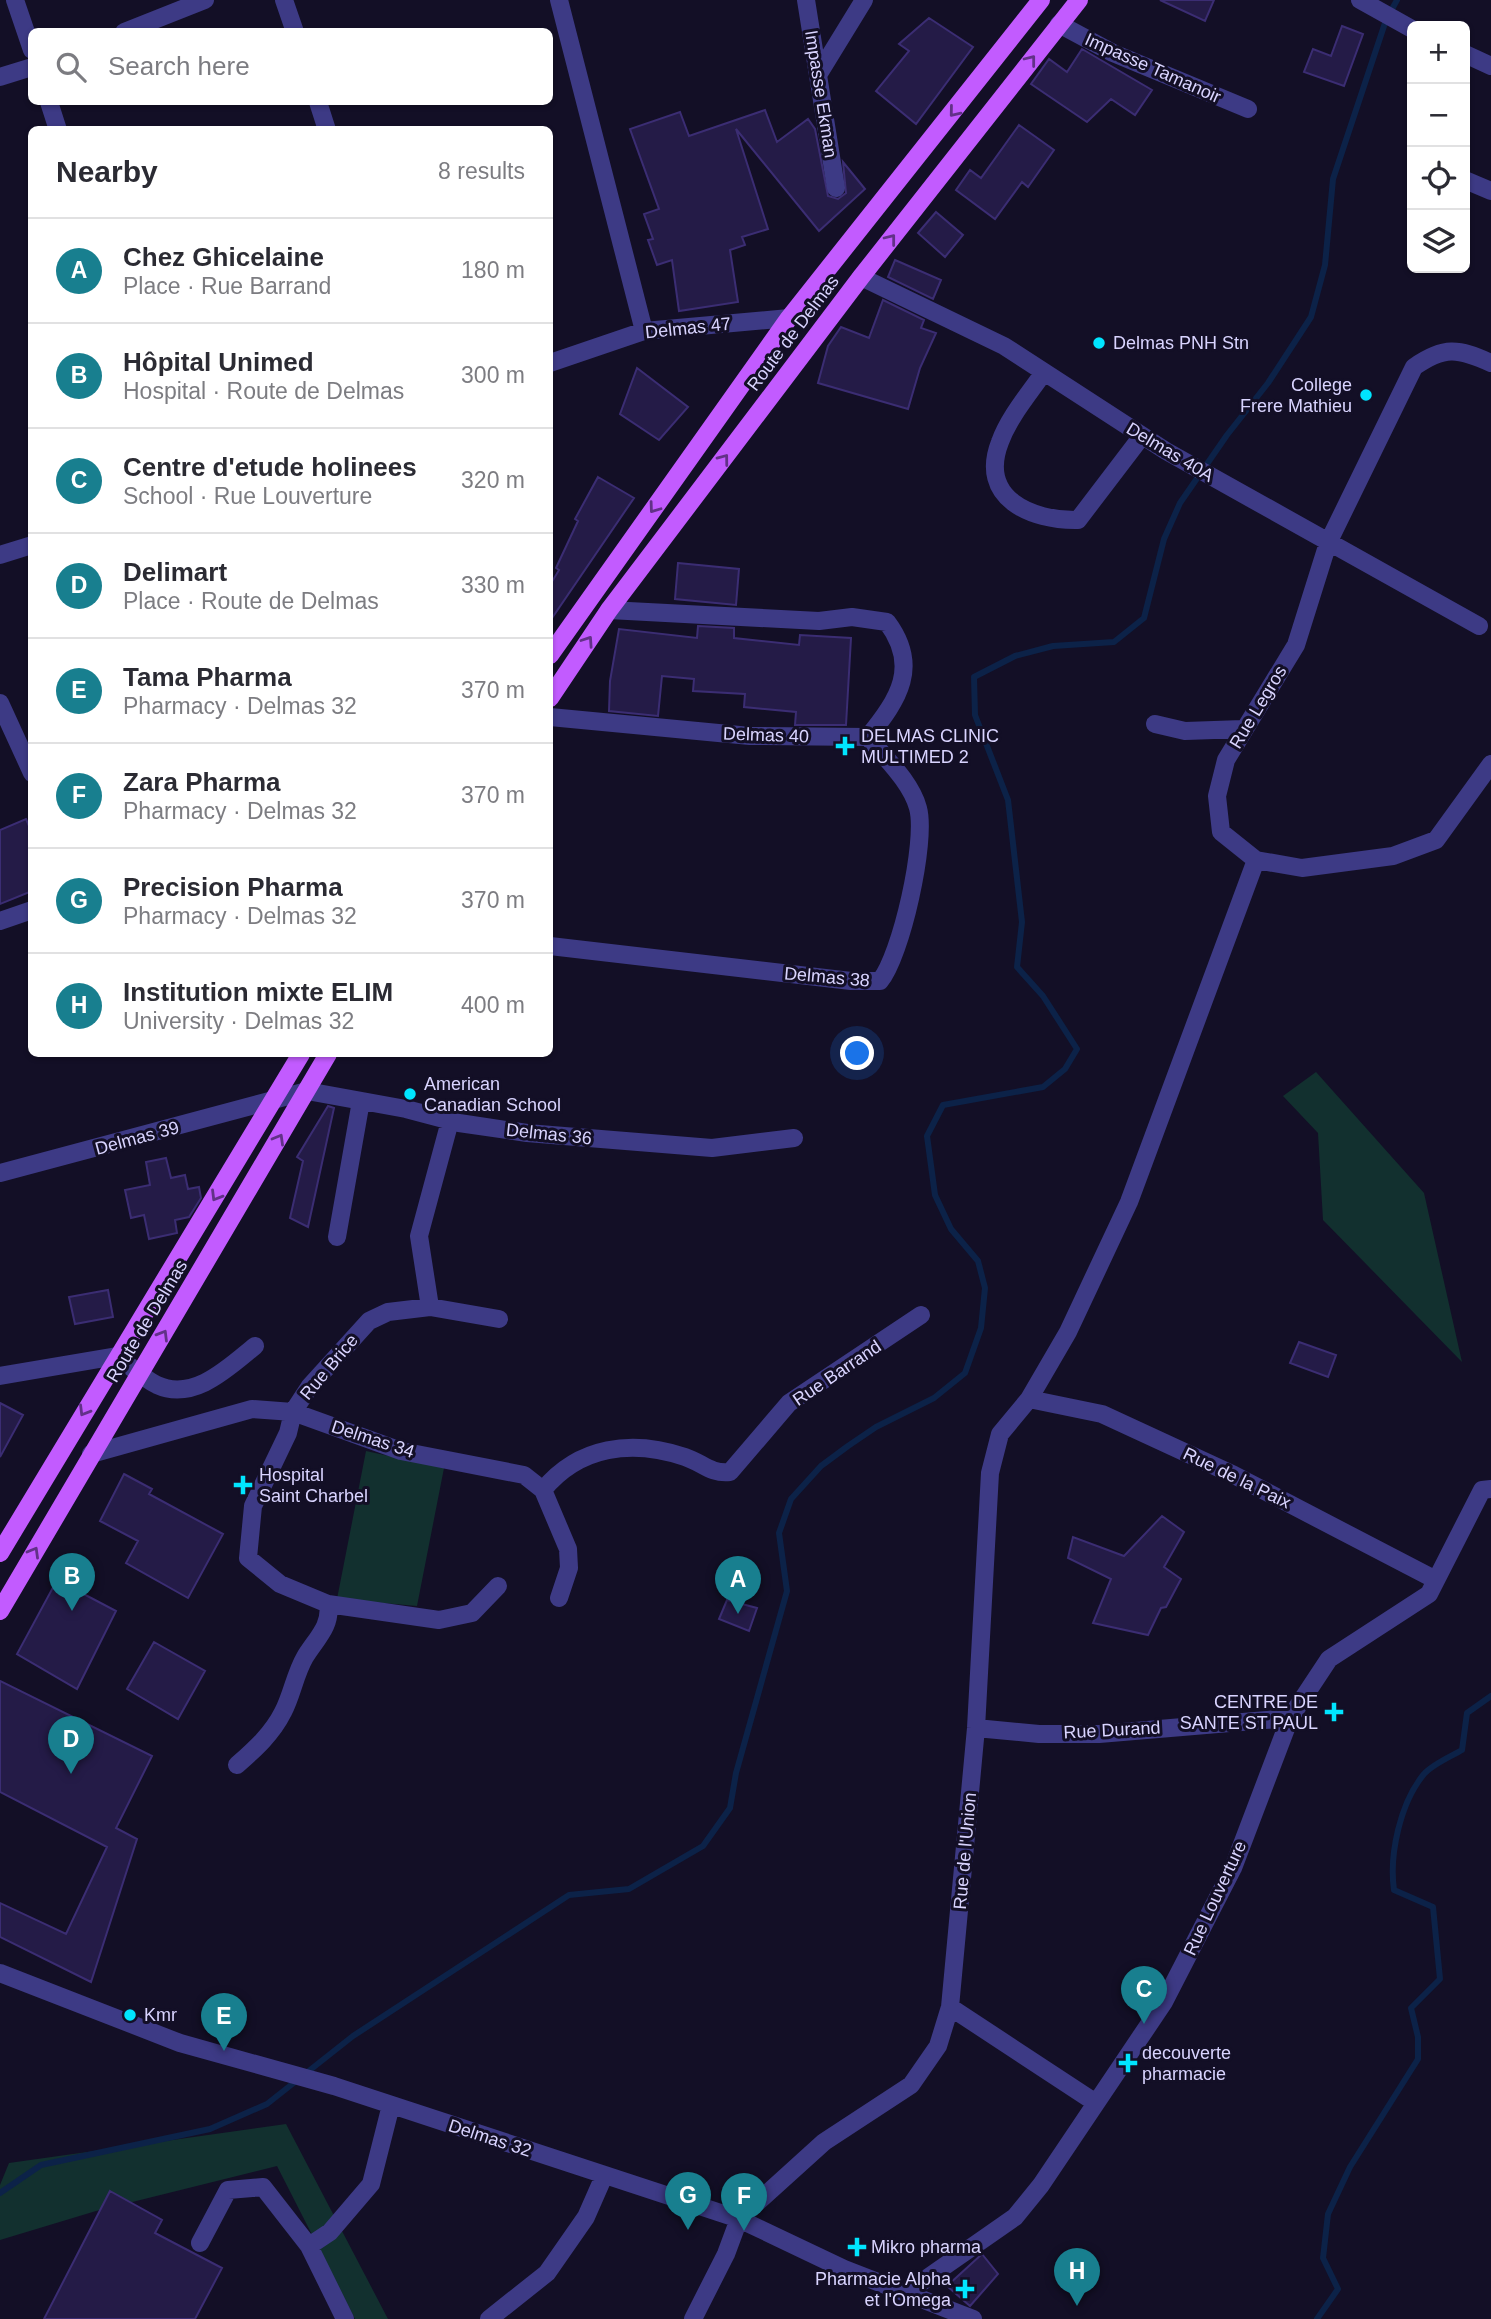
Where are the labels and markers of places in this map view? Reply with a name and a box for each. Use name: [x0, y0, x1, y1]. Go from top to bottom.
place label: Delmas PNH Stn: [1113, 333, 1249, 353]
marker: Delmas PNH Stn: [1091, 335, 1107, 351]
place label: College Frere Mathieu: [1240, 375, 1352, 416]
marker: College Frere Mathieu: [1358, 387, 1374, 403]
place label: DELMAS CLINIC MULTIMED 2: [861, 726, 999, 767]
marker: DELMAS CLINIC MULTIMED 2: [835, 736, 855, 756]
place label: American Canadian School: [424, 1074, 561, 1115]
marker: American Canadian School: [402, 1086, 418, 1102]
place label: Hospital Saint Charbel: [259, 1465, 368, 1506]
marker: Hospital Saint Charbel: [233, 1475, 253, 1495]
pin: B: [49, 1553, 95, 1611]
pin: A: [715, 1556, 761, 1614]
place label: CENTRE DE SANTE ST PAUL: [1180, 1692, 1318, 1733]
marker: CENTRE DE SANTE ST PAUL: [1324, 1702, 1344, 1722]
pin: D: [48, 1716, 94, 1774]
pin: C: [1121, 1966, 1167, 2024]
pin: E: [201, 1993, 247, 2051]
place label: Kmr: [144, 2005, 177, 2025]
marker: Kmr: [122, 2007, 138, 2023]
place label: decouverte pharmacie: [1142, 2043, 1231, 2084]
marker: decouverte pharmacie: [1120, 2055, 1136, 2071]
pin: G: [665, 2172, 711, 2230]
pin: F: [721, 2173, 767, 2231]
place label: Mikro pharma: [871, 2237, 982, 2257]
marker: Mikro pharma: [849, 2239, 865, 2255]
pin: H: [1054, 2248, 1100, 2306]
place label: Pharmacie Alpha et l'Omega: [815, 2269, 952, 2310]
marker: Pharmacie Alpha et l'Omega: [957, 2281, 973, 2297]

